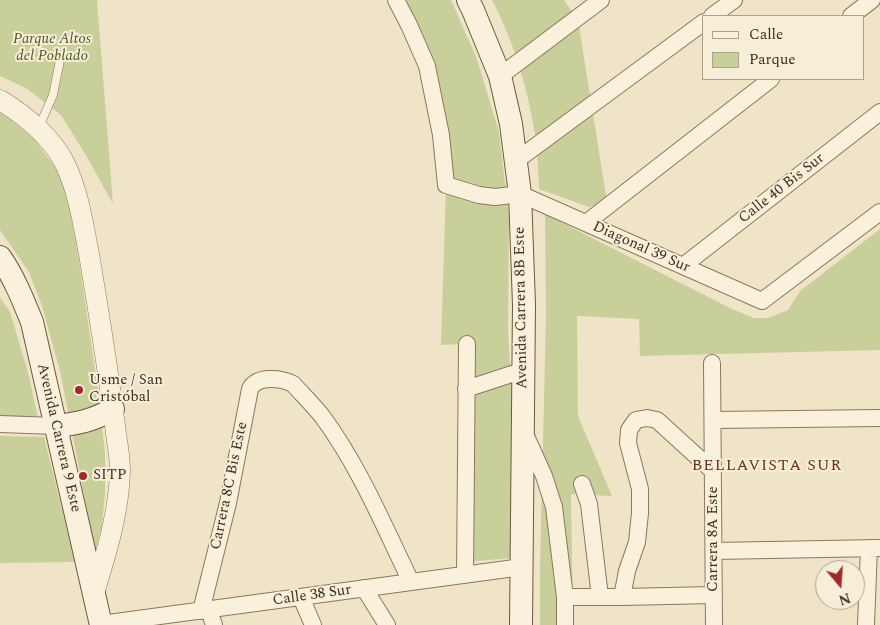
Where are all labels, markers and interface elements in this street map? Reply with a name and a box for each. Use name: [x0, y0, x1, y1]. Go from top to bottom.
legend: [702, 15, 865, 80]
text: Calle: [749, 23, 783, 46]
park label: Parque Altos del Poblado: [13, 31, 91, 66]
text: Parque: [749, 48, 796, 71]
street label: Calle 40 Bis Sur: [736, 150, 828, 228]
street label: Diagonal 39 Sur: [589, 218, 693, 278]
street label: Avenida Carrera 8B Este: [512, 227, 532, 389]
street label: Avenida Carrera 9 Este: [32, 362, 84, 514]
place label: Usme / San Cristóbal: [89, 372, 163, 407]
marker: Usme / San Cristóbal: [73, 384, 85, 396]
street label: Carrera 8C Bis Este: [208, 420, 252, 552]
district label: BELLAVISTA SUR: [690, 457, 844, 477]
place label: SITP: [93, 467, 126, 485]
marker: SITP: [77, 470, 89, 482]
street label: Carrera 8A Este: [705, 486, 723, 592]
north arrow: [815, 560, 865, 610]
street label: Calle 38 Sur: [272, 582, 352, 610]
text: N: [836, 587, 853, 611]

